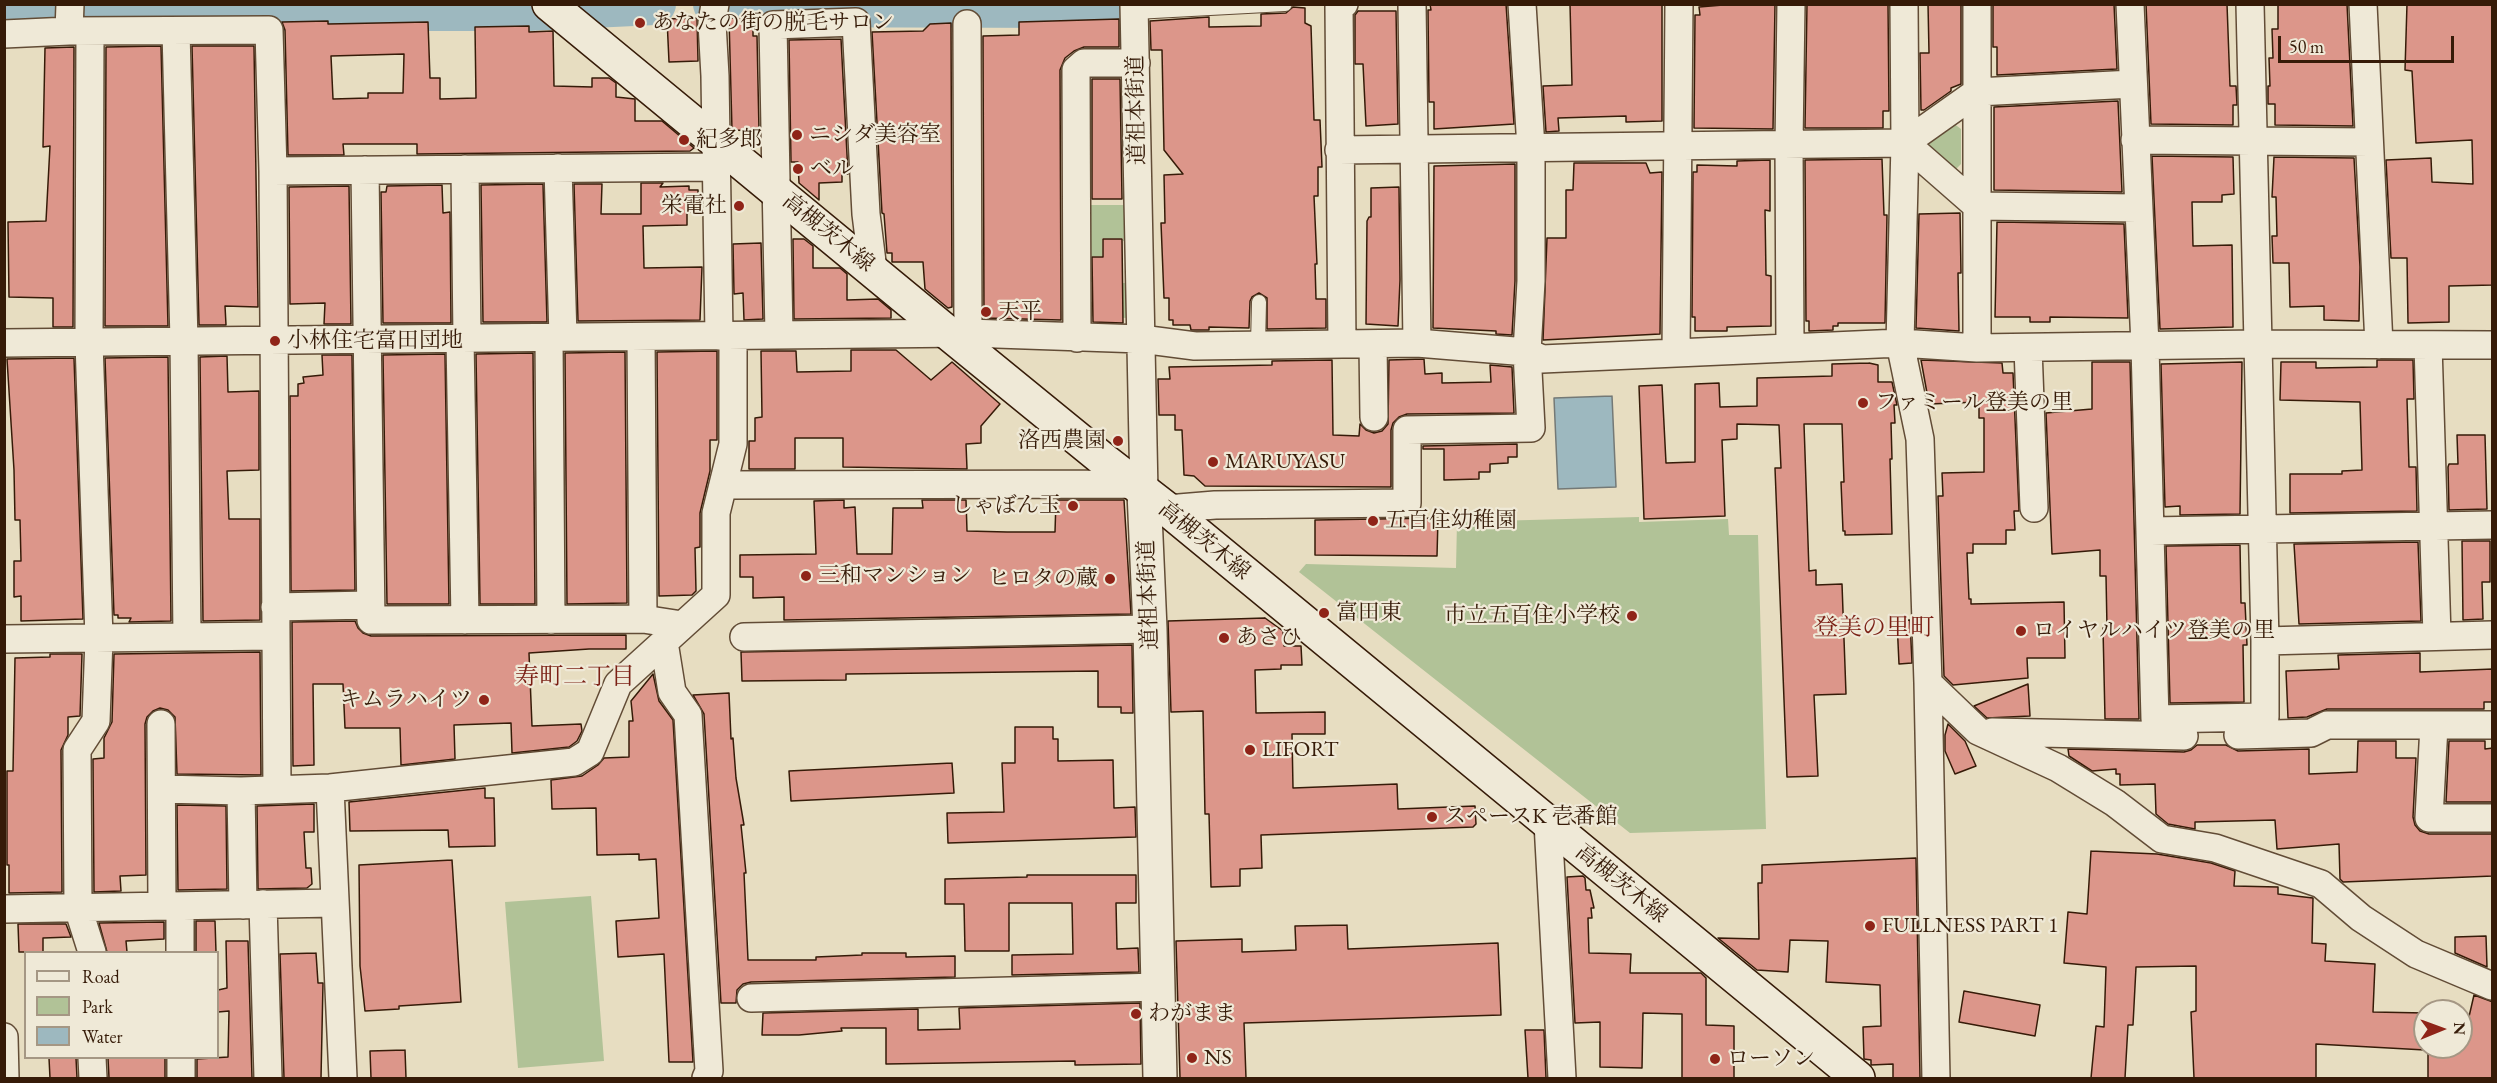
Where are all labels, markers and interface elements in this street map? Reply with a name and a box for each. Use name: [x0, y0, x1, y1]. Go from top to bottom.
place label: あなたの街の脱毛サロン: [652, 10, 894, 36]
marker: あなたの街の脱毛サロン: [633, 16, 647, 30]
scale bar: [2281, 24, 2456, 62]
text: 50 m: [2289, 35, 2324, 58]
street label: 道祖本街道: [1123, 55, 1151, 165]
place label: ニシダ美容室: [809, 122, 941, 148]
place label: 紀多郎: [696, 127, 762, 153]
marker: ニシダ美容室: [790, 128, 804, 142]
marker: 紀多郎: [677, 133, 691, 147]
place label: ベル: [810, 156, 854, 182]
marker: ベル: [791, 162, 805, 176]
street label: 高槻茨木線: [777, 188, 879, 278]
place label: 栄電社: [661, 193, 727, 219]
marker: 栄電社: [732, 199, 746, 213]
place label: 天平: [998, 299, 1042, 325]
marker: 天平: [979, 305, 993, 319]
place label: 小林住宅富田団地: [287, 328, 463, 354]
marker: 小林住宅富田団地: [268, 334, 282, 348]
place label: ファミール登美の里: [1875, 390, 2073, 416]
marker: ファミール登美の里: [1856, 396, 1870, 410]
place label: 洛西農園: [1018, 428, 1106, 454]
marker: 洛西農園: [1111, 434, 1125, 448]
place label: MARUYASU: [1225, 449, 1345, 475]
marker: MARUYASU: [1206, 455, 1220, 469]
place label: しゃぼん玉: [951, 493, 1061, 519]
street label: 高槻茨木線: [1153, 496, 1255, 586]
marker: しゃぼん玉: [1066, 499, 1080, 513]
place label: 五百住幼稚園: [1385, 508, 1517, 534]
marker: 五百住幼稚園: [1366, 514, 1380, 528]
street label: 道祖本街道: [1134, 540, 1164, 650]
place label: 三和マンション: [818, 563, 972, 589]
place label: ヒロタの蔵: [988, 566, 1098, 592]
marker: 三和マンション: [799, 569, 813, 583]
marker: ヒロタの蔵: [1103, 572, 1117, 586]
place label: 富田東: [1336, 600, 1402, 626]
place label: 市立五百住小学校: [1444, 603, 1620, 629]
marker: 富田東: [1317, 606, 1331, 620]
marker: 市立五百住小学校: [1625, 609, 1639, 623]
district label: 登美の里町: [1814, 614, 1934, 642]
place label: ロイヤルハイツ登美の里: [2033, 618, 2275, 644]
marker: ロイヤルハイツ登美の里: [2014, 624, 2028, 638]
place label: あさひ: [1236, 625, 1302, 651]
marker: あさひ: [1217, 631, 1231, 645]
district label: 寿町二丁目: [515, 663, 635, 691]
place label: キムラハイツ: [340, 687, 472, 713]
marker: キムラハイツ: [477, 693, 491, 707]
place label: LIFORT: [1262, 737, 1339, 763]
marker: LIFORT: [1243, 743, 1257, 757]
place label: スペースK 壱番館: [1444, 804, 1617, 830]
marker: スペースK 壱番館: [1425, 810, 1439, 824]
street label: 高槻茨木線: [1570, 839, 1672, 929]
place label: FULLNESS PART 1: [1882, 913, 2058, 939]
marker: FULLNESS PART 1: [1863, 919, 1877, 933]
legend: [24, 951, 219, 1059]
text: Road: [82, 965, 120, 988]
text: Park: [82, 995, 113, 1018]
north arrow: [2413, 999, 2473, 1059]
place label: わがまま: [1148, 1001, 1236, 1027]
marker: わがまま: [1129, 1007, 1143, 1021]
text: N: [2449, 1022, 2470, 1035]
text: Water: [82, 1025, 123, 1048]
place label: NS: [1204, 1045, 1232, 1071]
place label: ローソン: [1727, 1046, 1815, 1072]
marker: NS: [1185, 1051, 1199, 1065]
marker: ローソン: [1708, 1052, 1722, 1066]

